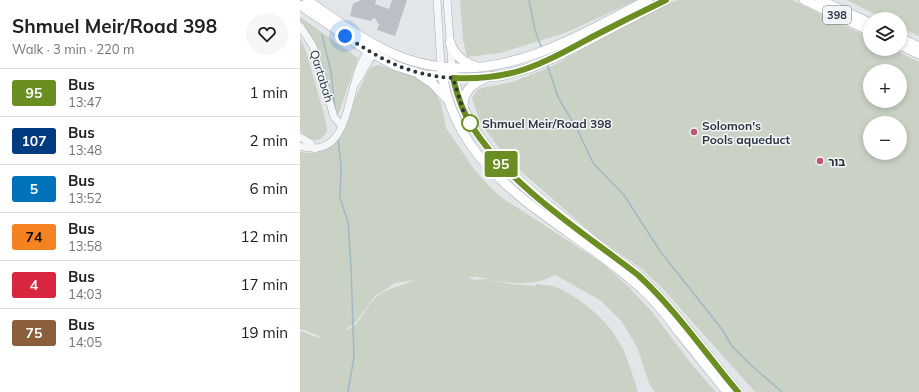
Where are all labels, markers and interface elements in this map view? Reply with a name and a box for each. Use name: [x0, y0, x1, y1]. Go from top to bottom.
road number: 398: [823, 6, 851, 24]
map controls: [863, 12, 907, 160]
button: layers: [863, 12, 907, 56]
button: heart: [246, 13, 288, 55]
text: Shmuel Meir/Road 398: [12, 14, 217, 38]
your location: [335, 26, 355, 46]
text: Walk · 3 min · 220 m: [12, 41, 134, 57]
street label: Qartabah: [307, 48, 337, 104]
button: +: [863, 64, 907, 108]
text: Bus: [68, 75, 95, 94]
text: 1 min: [250, 83, 288, 102]
text: 95: [26, 84, 42, 102]
text: 13:47: [68, 94, 102, 110]
marker: Shmuel Meir/Road 398: [461, 114, 479, 132]
place label: Shmuel Meir/Road 398: [482, 116, 612, 131]
button: −: [863, 116, 907, 160]
place label: Solomon's Pools aqueduct: [702, 118, 791, 147]
text: Bus: [68, 123, 95, 142]
marker: Solomon's Pools aqueduct: [689, 127, 699, 137]
text: 2 min: [250, 131, 288, 150]
text: 107: [21, 132, 47, 150]
text: 13:48: [68, 142, 102, 158]
line badge: 95: [483, 151, 519, 177]
place label: בור: [828, 154, 845, 169]
text: 95: [493, 155, 509, 173]
marker: בור: [815, 156, 825, 166]
text: Bus: [68, 171, 95, 190]
text: 6 min: [250, 179, 288, 198]
text: 5: [30, 180, 38, 198]
text: 13:52: [68, 190, 102, 206]
text: Bus: [68, 219, 95, 238]
text: 12 min: [241, 227, 288, 246]
text: 74: [26, 228, 42, 246]
text: 13:58: [68, 238, 102, 254]
text: Bus: [68, 267, 95, 286]
text: 17 min: [241, 275, 288, 294]
text: 4: [30, 276, 38, 294]
text: 14:03: [68, 286, 102, 302]
text: Bus: [68, 315, 95, 334]
text: 19 min: [241, 323, 288, 342]
text: 75: [26, 324, 42, 342]
text: 14:05: [68, 334, 102, 350]

